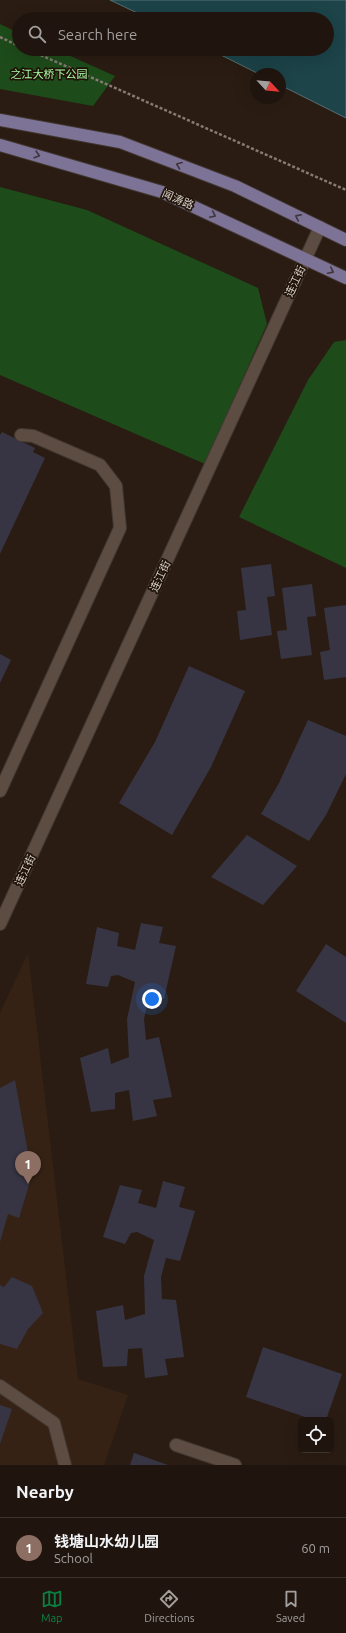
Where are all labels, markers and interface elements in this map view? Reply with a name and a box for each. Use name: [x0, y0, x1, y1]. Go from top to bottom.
search box: [12, 12, 334, 56]
icon: search: [26, 23, 48, 45]
text: Search here: [58, 26, 137, 43]
park label: 之江大桥下公园: [11, 68, 88, 80]
north arrow: [250, 68, 286, 104]
one-way arrow: [34, 150, 41, 159]
one-way arrow: [176, 161, 183, 169]
street label: 闻涛路: [160, 187, 196, 211]
one-way arrow: [209, 211, 216, 219]
one-way arrow: [295, 214, 303, 222]
street label: 连江街: [283, 264, 307, 298]
one-way arrow: [326, 266, 334, 274]
street label: 连江街: [148, 559, 172, 593]
street label: 连江街: [13, 853, 37, 887]
your location: [142, 989, 162, 1009]
pin: 1: [15, 1151, 41, 1184]
map controls: [298, 1417, 334, 1453]
button: locate: [298, 1417, 334, 1453]
text: Nearby: [16, 1482, 74, 1501]
text: 钱塘山水幼儿园: [54, 1533, 159, 1550]
text: 1: [25, 1541, 33, 1555]
text: 60 m: [301, 1541, 330, 1555]
text: School: [54, 1551, 93, 1565]
tab: Map: [41, 1588, 63, 1624]
tab: Directions: [144, 1588, 194, 1624]
tab: Saved: [276, 1588, 305, 1624]

